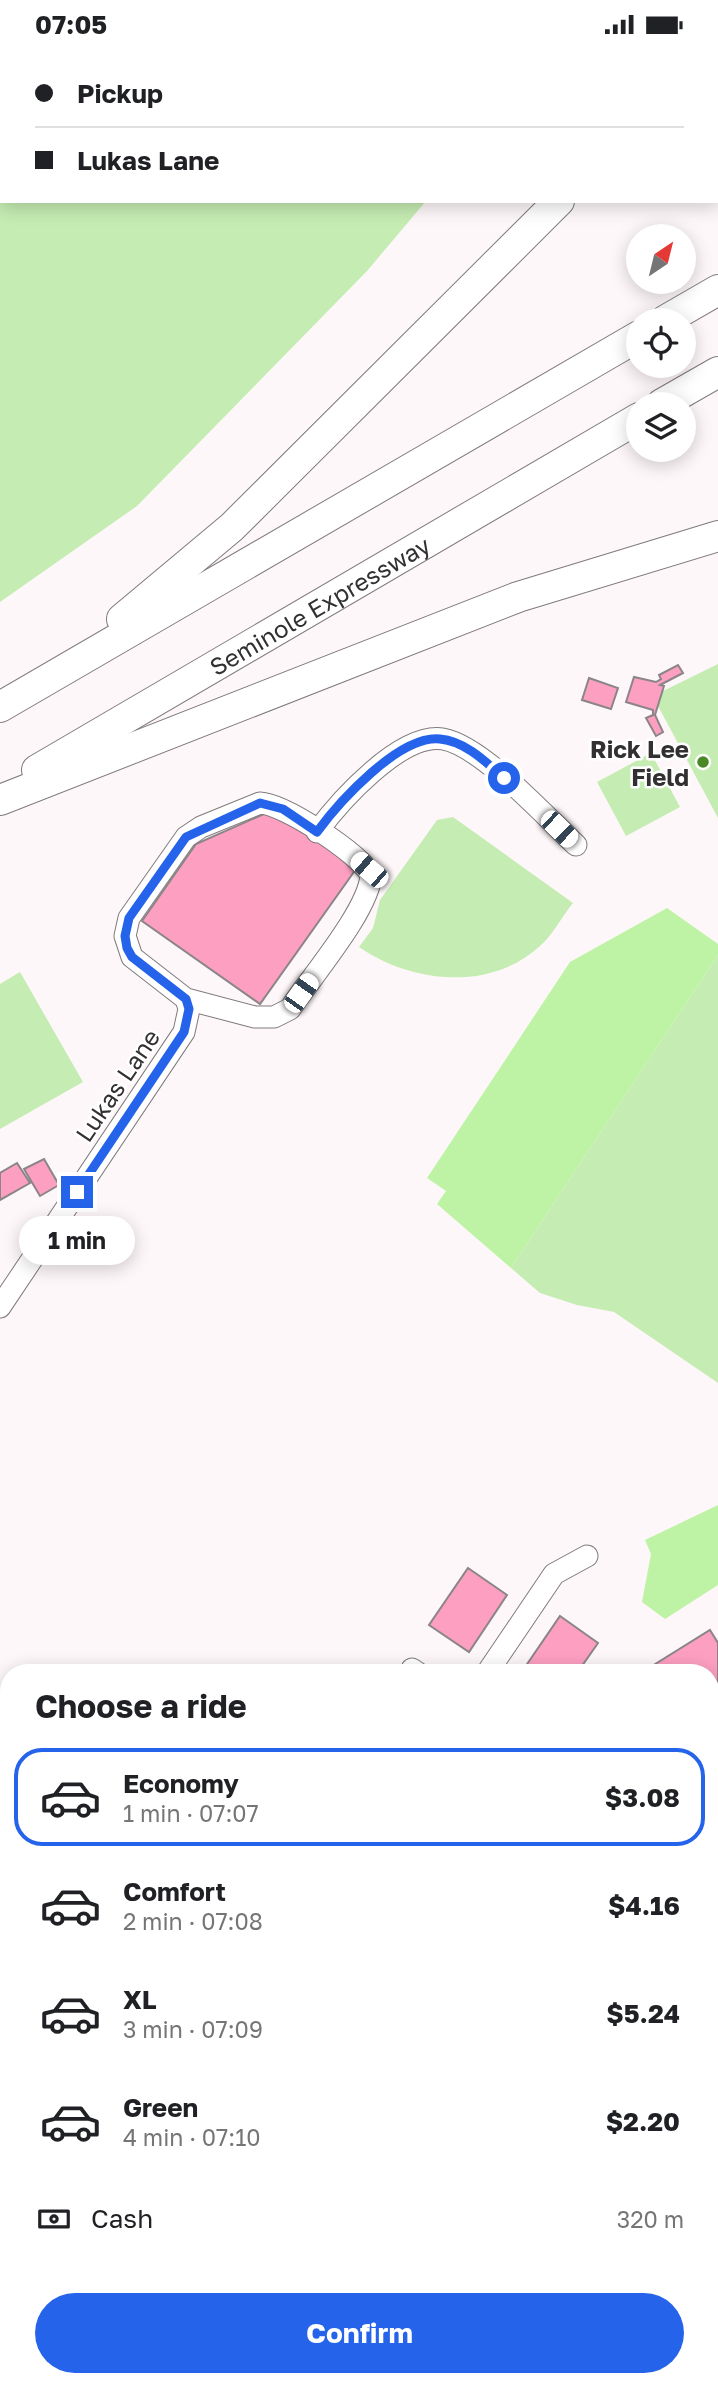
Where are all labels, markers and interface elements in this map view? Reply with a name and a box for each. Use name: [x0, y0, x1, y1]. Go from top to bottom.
text: 07:05: [35, 9, 107, 40]
text: Pickup: [77, 78, 163, 109]
text: Lukas Lane: [77, 145, 219, 176]
north arrow: [626, 224, 696, 294]
map controls: [626, 224, 696, 462]
button: locate: [626, 308, 696, 378]
button: layers: [626, 392, 696, 462]
street label: Seminole Expressway: [204, 529, 435, 681]
place label: Rick Lee Field: [590, 734, 689, 791]
marker: Rick Lee Field: [695, 754, 711, 770]
route start: [488, 762, 520, 794]
car: [537, 807, 582, 851]
car: [347, 848, 392, 892]
car: [281, 970, 322, 1016]
street label: Lukas Lane: [69, 1023, 165, 1147]
route end: [61, 1176, 93, 1208]
callout: 1 min: [19, 1217, 135, 1265]
text: 1 min: [48, 1226, 106, 1254]
text: Choose a ride: [35, 1687, 247, 1725]
icon: car: [39, 1766, 102, 1829]
text: Economy: [123, 1768, 239, 1799]
text: $3.08: [605, 1782, 680, 1813]
text: 1 min · 07:07: [123, 1799, 259, 1827]
icon: car: [39, 1874, 102, 1937]
text: Comfort: [123, 1876, 226, 1907]
text: $4.16: [608, 1890, 680, 1921]
text: 2 min · 07:08: [123, 1907, 263, 1935]
icon: car: [39, 1982, 102, 2045]
text: XL: [123, 1984, 157, 2015]
text: $5.24: [606, 1998, 680, 2029]
text: 3 min · 07:09: [123, 2015, 263, 2043]
icon: car: [39, 2090, 102, 2153]
text: Green: [123, 2092, 198, 2123]
text: $2.20: [606, 2106, 680, 2137]
text: 4 min · 07:10: [123, 2123, 261, 2151]
icon: cash: [35, 2200, 73, 2238]
text: Cash: [91, 2203, 153, 2234]
text: 320 m: [617, 2205, 684, 2233]
button: Confirm: [35, 2293, 684, 2373]

